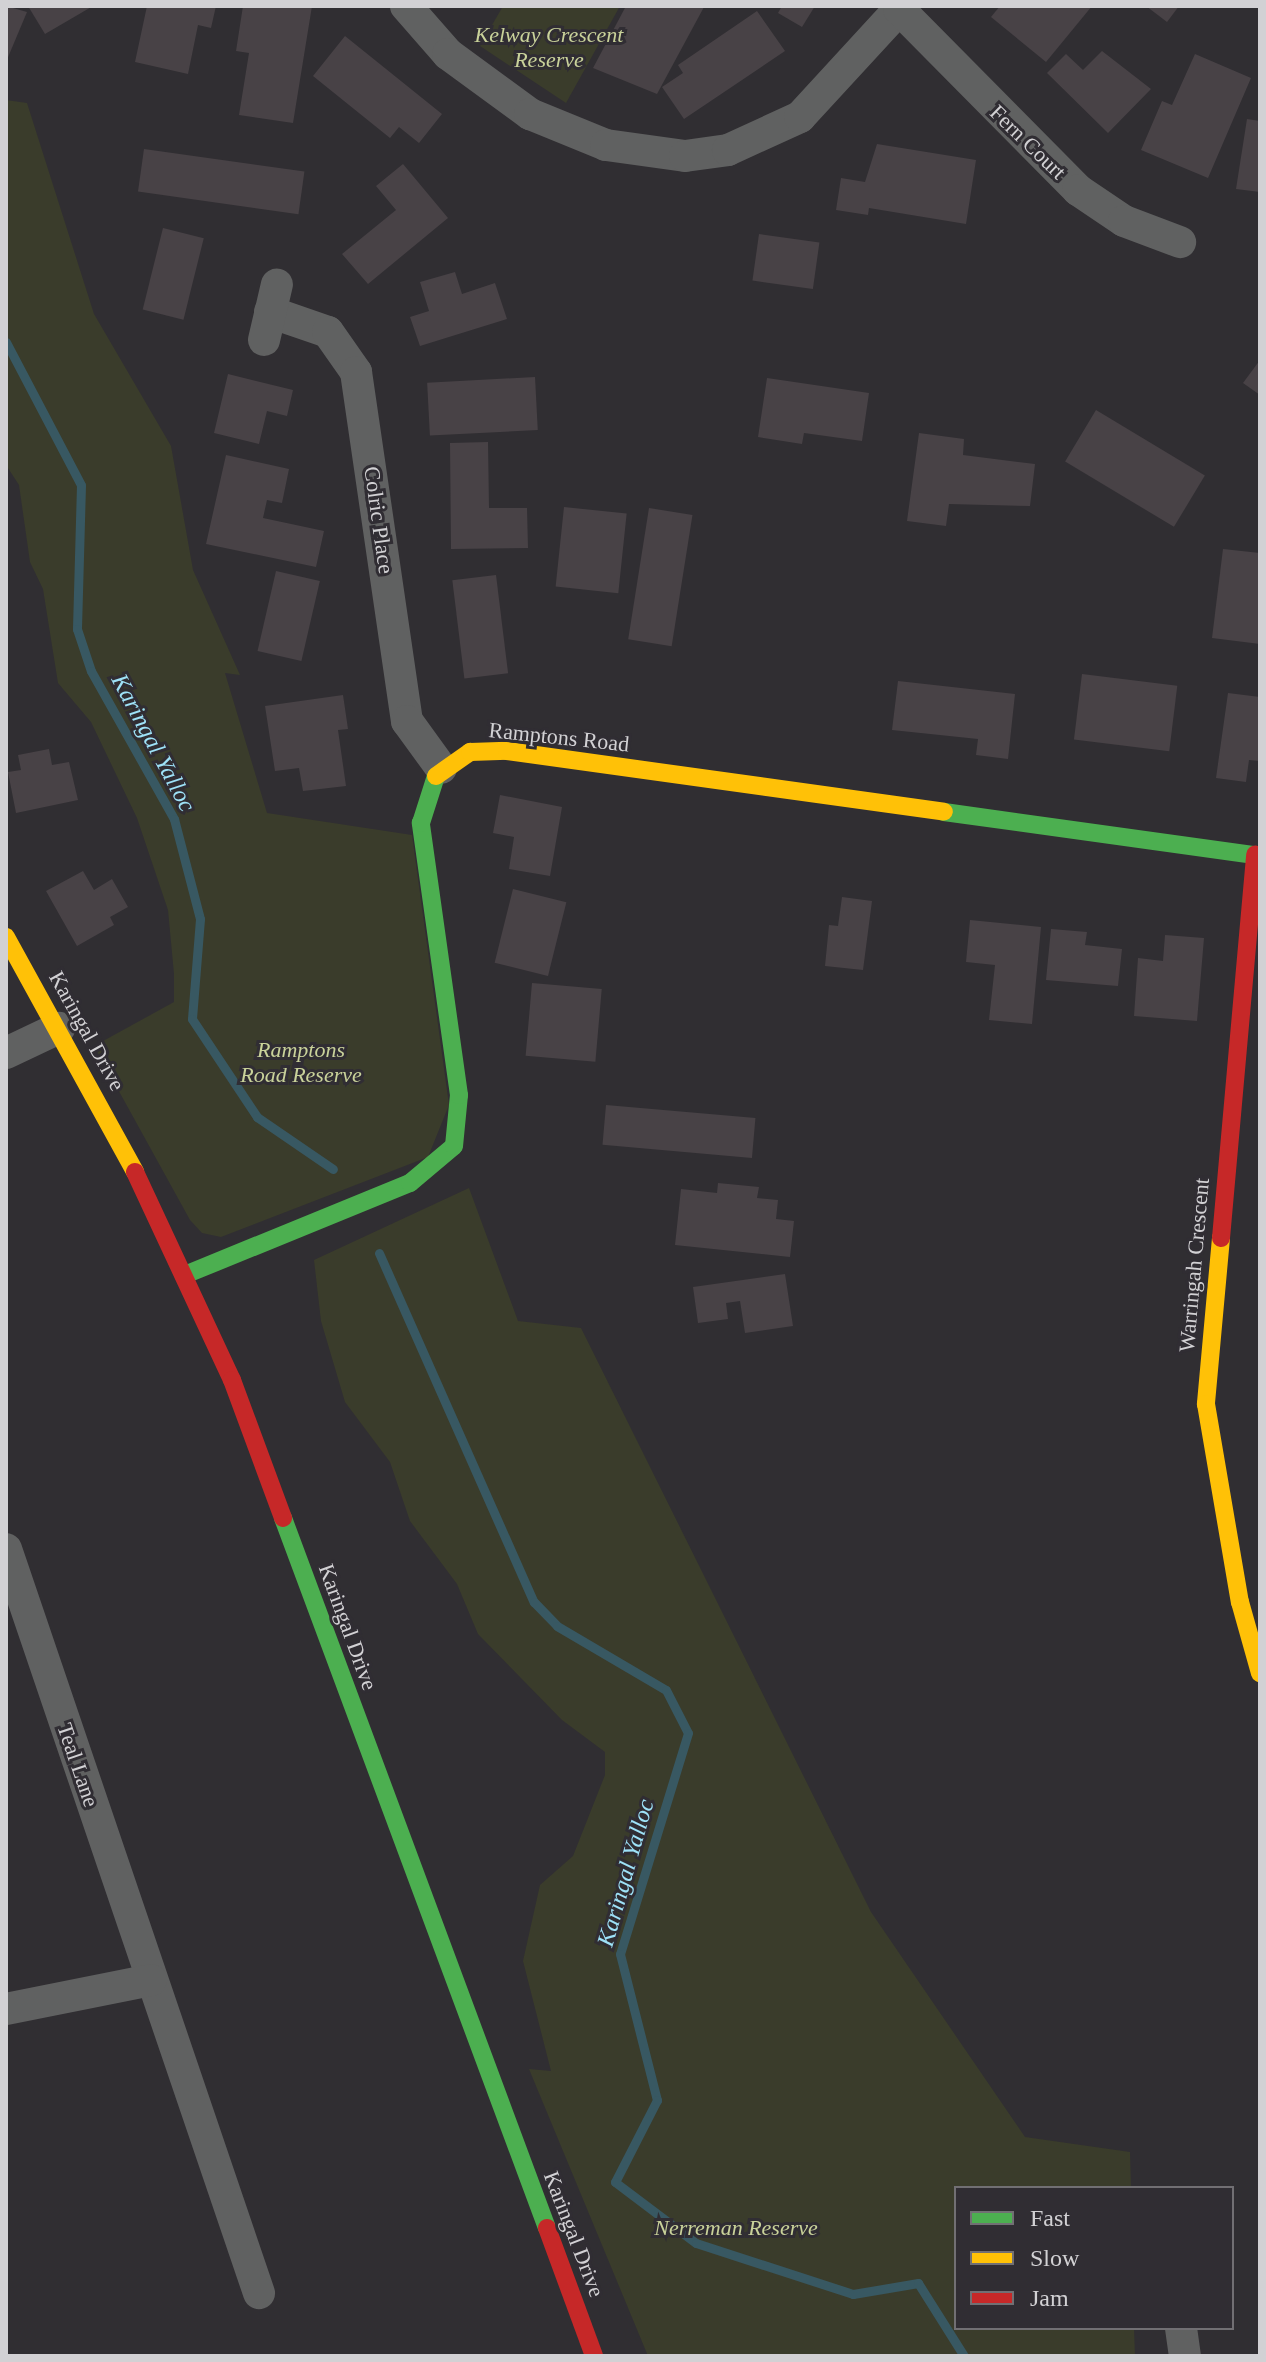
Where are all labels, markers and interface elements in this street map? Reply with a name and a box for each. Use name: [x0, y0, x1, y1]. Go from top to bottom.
park label: Kelway Crescent Reserve: [475, 21, 623, 72]
street label: Fern Court: [984, 99, 1072, 185]
street label: Colric Place: [358, 465, 400, 575]
water label: Karingal Yalloc: [105, 669, 201, 817]
street label: Ramptons Road: [487, 716, 631, 758]
street label: Karingal Drive: [43, 967, 131, 1095]
park label: Ramptons Road Reserve: [240, 1036, 362, 1088]
street label: Warringah Crescent: [1173, 1177, 1215, 1353]
street label: Karingal Drive: [313, 1560, 383, 1694]
street label: Teal Lane: [51, 1720, 105, 1810]
water label: Karingal Yalloc: [591, 1796, 661, 1950]
street label: Karingal Drive: [538, 2167, 610, 2301]
legend: [954, 2186, 1234, 2330]
text: Fast: [1030, 2205, 1070, 2231]
park label: Nerreman Reserve: [654, 2215, 818, 2241]
text: Slow: [1030, 2245, 1079, 2271]
text: Jam: [1030, 2285, 1069, 2311]

